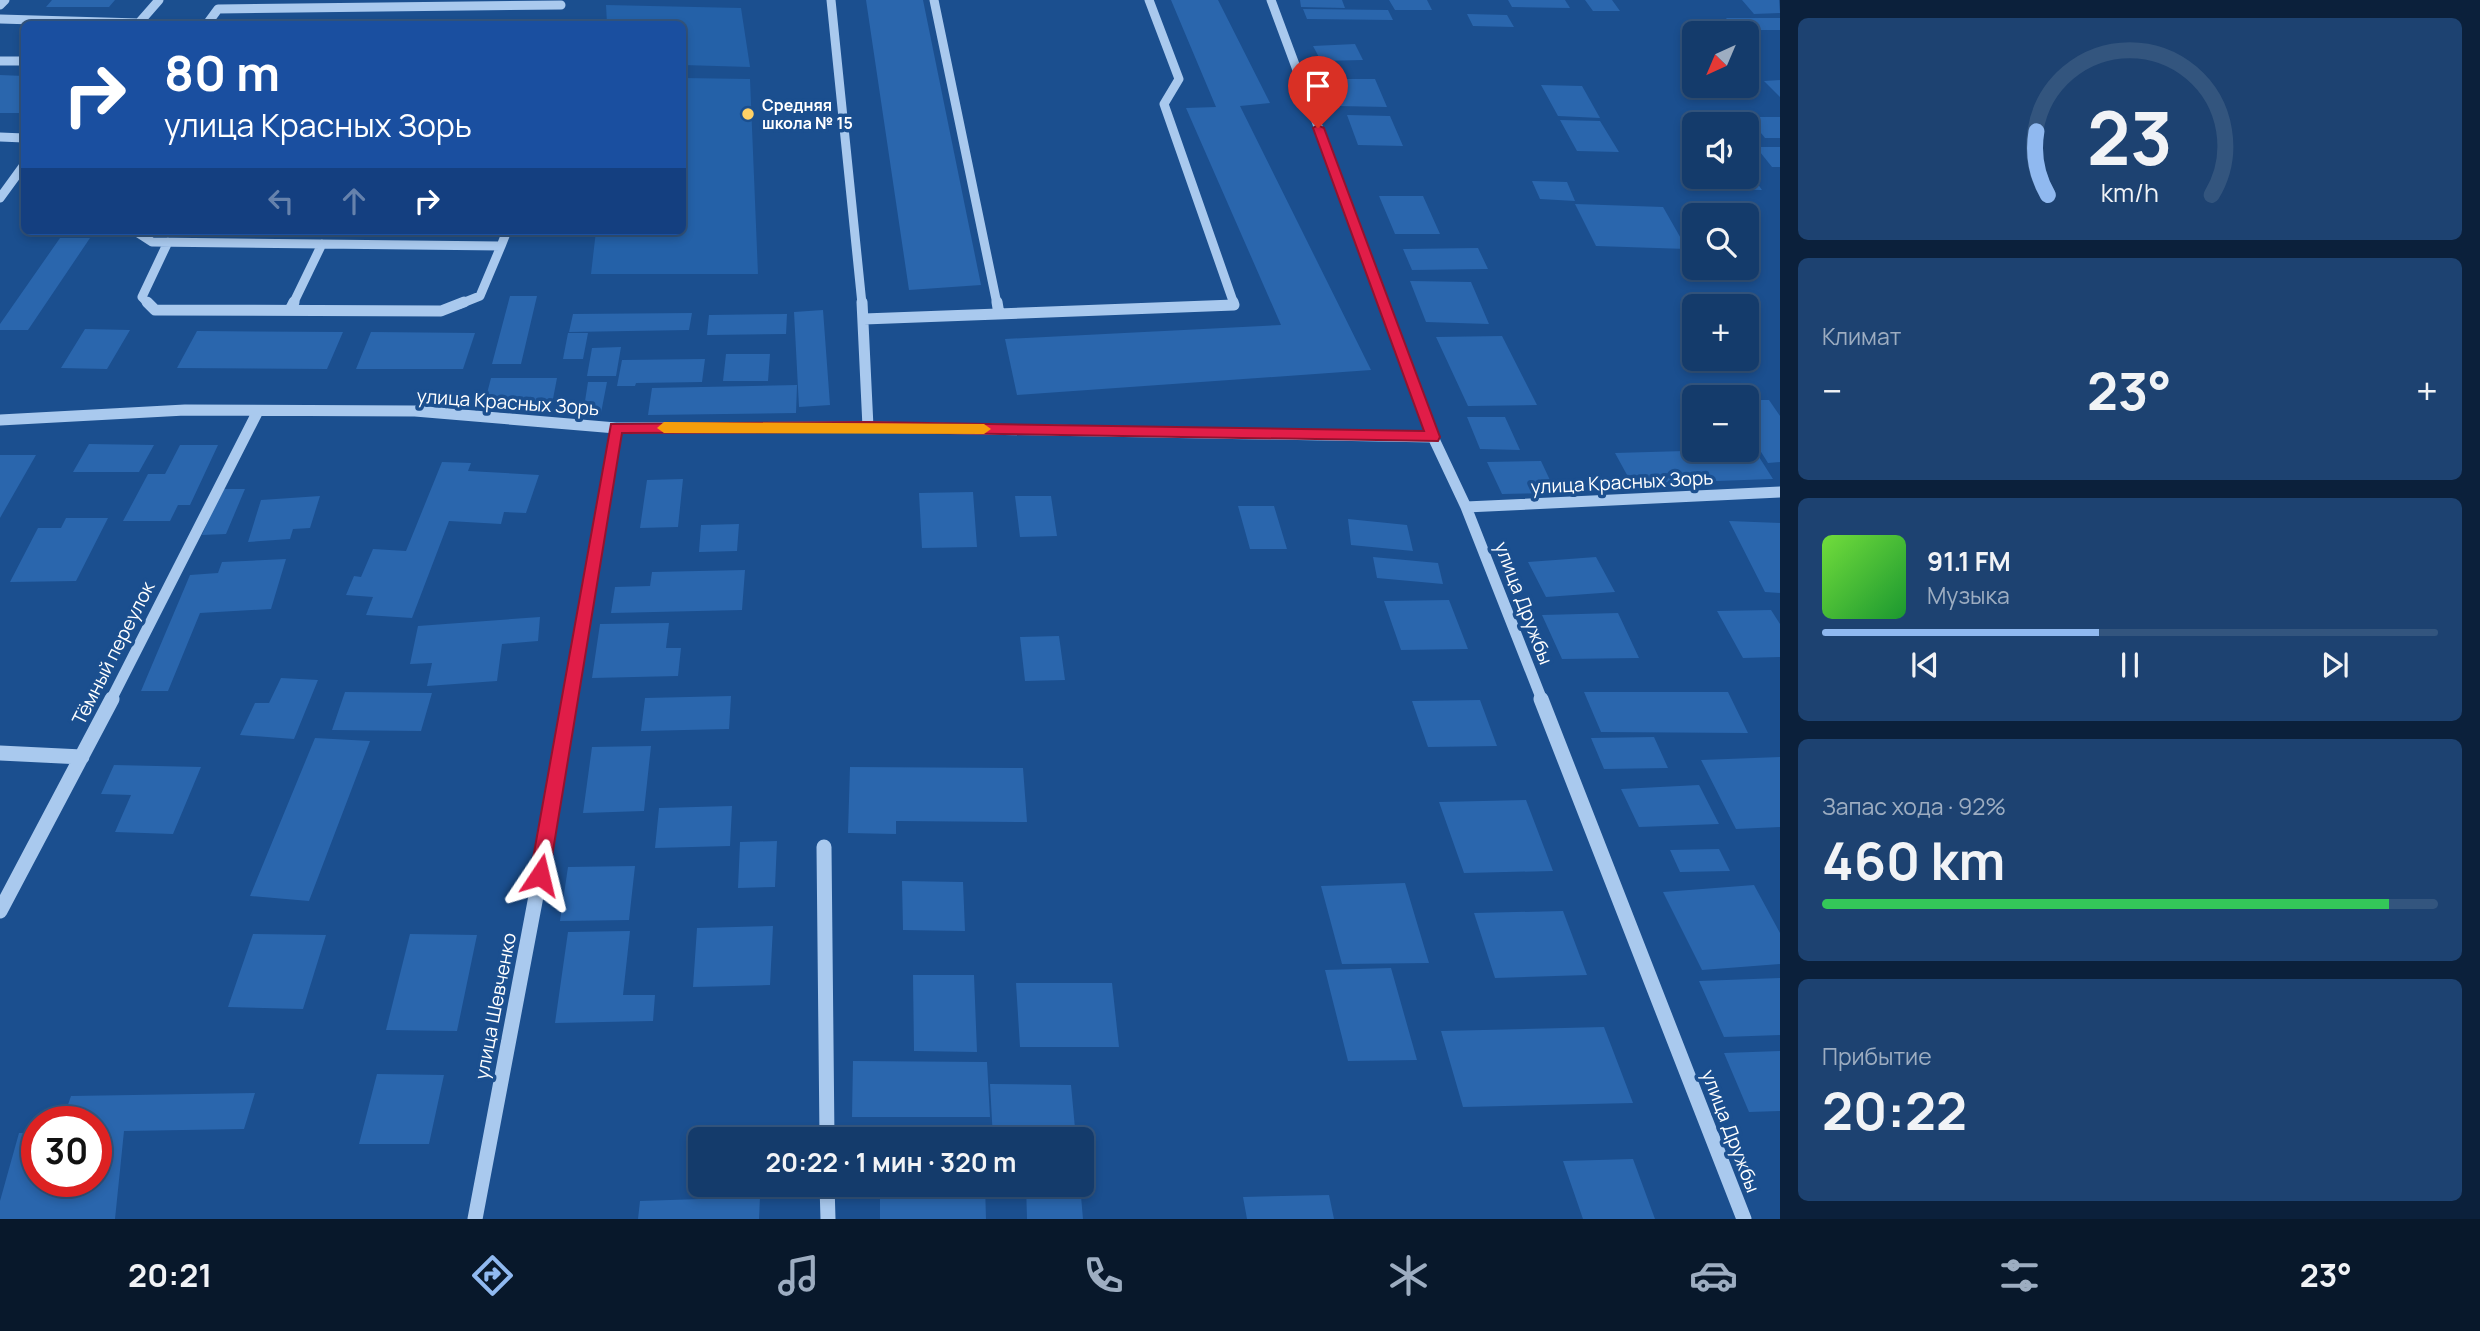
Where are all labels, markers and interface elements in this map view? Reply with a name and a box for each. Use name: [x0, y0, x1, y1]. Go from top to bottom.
north arrow: [1682, 21, 1759, 98]
map controls: [1682, 21, 1759, 462]
text: 80 m: [164, 39, 280, 106]
icon: right: [49, 49, 140, 140]
pin: [1288, 56, 1348, 128]
icon: arrive: [1299, 67, 1337, 105]
text: 23: [2087, 87, 2173, 187]
place label: Средняя школа № 15: [762, 94, 853, 134]
text: улица Красных Зорь: [164, 103, 472, 147]
marker: Средняя школа № 15: [740, 106, 756, 122]
button: sound: [1682, 112, 1759, 189]
text: km/h: [2101, 175, 2159, 210]
icon: left: [262, 182, 300, 220]
icon: ahead: [335, 182, 373, 220]
icon: right: [408, 182, 446, 220]
button: search: [1682, 203, 1759, 280]
button: +: [1682, 294, 1759, 371]
text: Климат: [1822, 320, 1901, 352]
text: 23°: [2087, 355, 2172, 426]
text: −: [1822, 364, 1843, 416]
text: +: [2416, 364, 2438, 416]
street label: улица Красных Зорь: [416, 383, 600, 421]
button: −: [1682, 385, 1759, 462]
street label: улица Красных Зорь: [1530, 464, 1714, 500]
street label: улица Дружбы: [1489, 538, 1559, 668]
text: 91.1 FM: [1927, 543, 2011, 579]
street label: Тёмный переулок: [66, 576, 161, 729]
text: Музыка: [1927, 579, 2010, 611]
icon: previous: [1906, 646, 1944, 684]
icon: pause: [2111, 646, 2149, 684]
icon: next: [2316, 646, 2354, 684]
text: Запас хода · 92%: [1822, 790, 2006, 822]
text: 460 km: [1822, 825, 2005, 896]
position arrow: [503, 838, 577, 912]
street label: улица Шевченко: [468, 930, 522, 1082]
text: Прибытие: [1822, 1040, 1932, 1072]
street label: улица Дружбы: [1696, 1066, 1766, 1196]
text: 20:22: [1822, 1075, 1967, 1146]
speed limit sign: 30: [21, 1106, 112, 1197]
text: 20:22 · 1 мин · 320 m: [766, 1144, 1016, 1180]
icon: directions: [468, 1251, 517, 1300]
icon: music: [774, 1251, 823, 1300]
icon: phone: [1079, 1251, 1128, 1300]
icon: climate: [1384, 1251, 1433, 1300]
icon: car: [1689, 1251, 1738, 1300]
icon: filters: [1995, 1251, 2044, 1300]
text: 20:21: [128, 1253, 212, 1297]
text: 23°: [2300, 1253, 2352, 1297]

